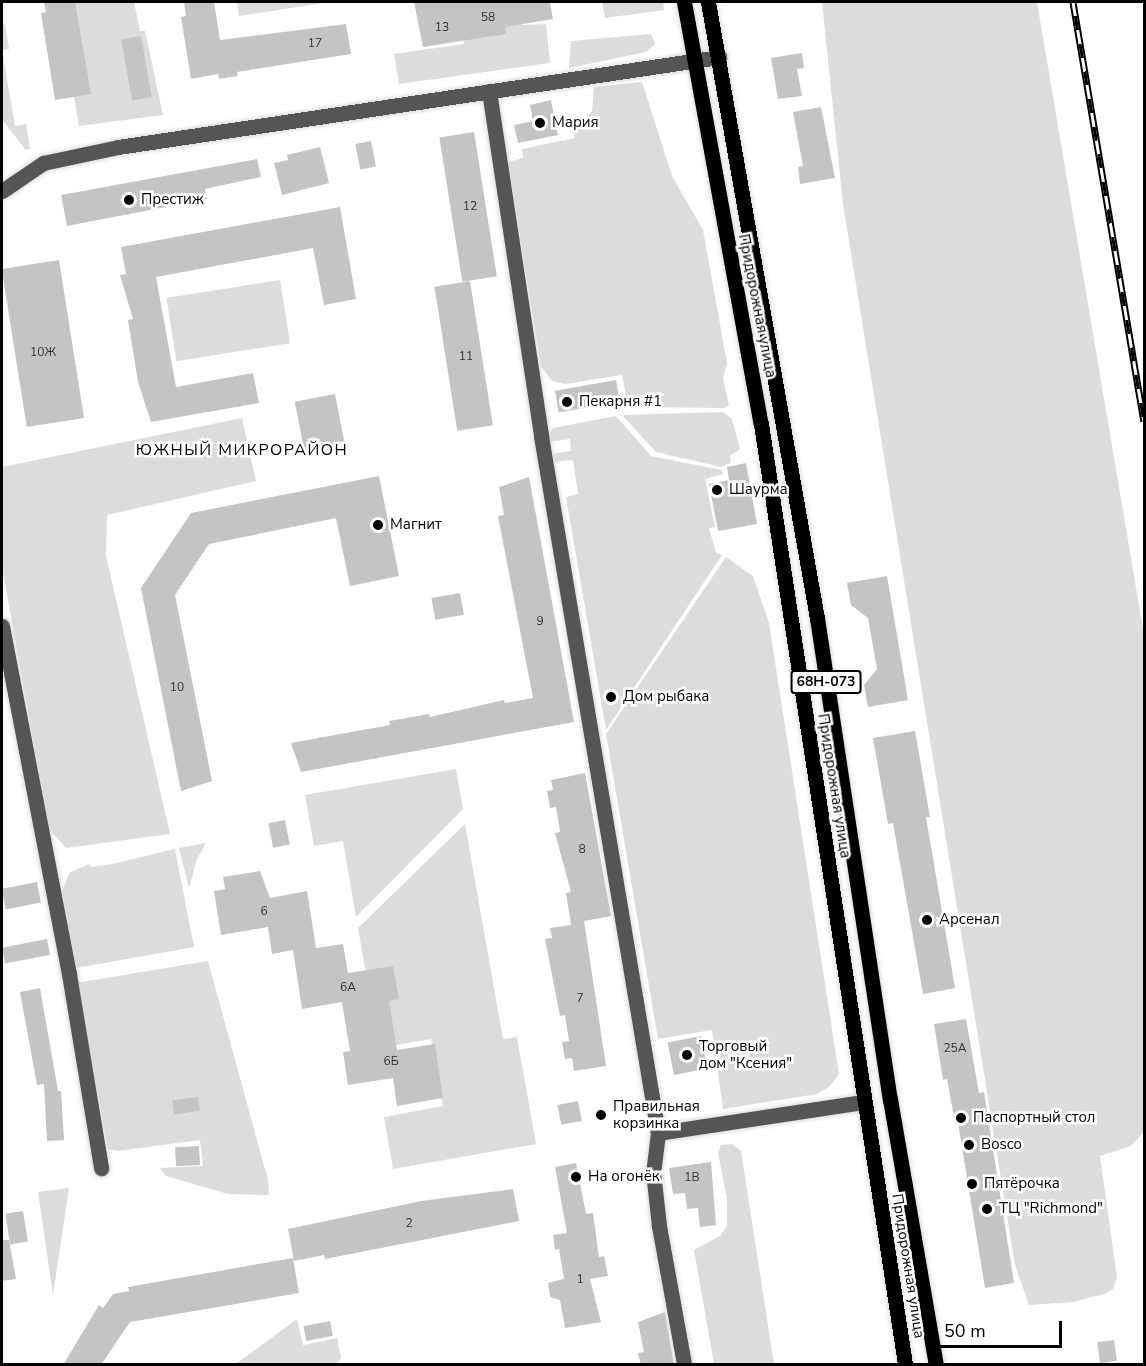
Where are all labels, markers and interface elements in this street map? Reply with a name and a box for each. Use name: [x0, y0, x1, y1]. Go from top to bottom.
house number: 58: [481, 11, 495, 25]
house number: 13: [435, 21, 449, 35]
house number: 17: [308, 37, 322, 51]
place label: Мария: [552, 114, 599, 132]
marker: Мария: [533, 116, 547, 130]
place label: Престиж: [141, 191, 204, 209]
marker: Престиж: [122, 193, 136, 207]
house number: 12: [463, 200, 477, 214]
street label: Придорожная улица: [734, 233, 780, 379]
house number: 10Ж: [30, 346, 56, 360]
house number: 11: [459, 350, 473, 364]
place label: Пекарня #1: [579, 393, 662, 411]
marker: Пекарня #1: [560, 395, 574, 409]
district label: ЮЖНЫЙ МИКРОРАЙОН: [136, 440, 348, 460]
place label: Шаурма: [729, 481, 788, 499]
marker: Шаурма: [710, 483, 724, 497]
place label: Магнит: [390, 516, 442, 534]
marker: Магнит: [371, 518, 385, 532]
house number: 9: [536, 615, 544, 629]
road number: 68Н-073: [790, 671, 862, 693]
house number: 10: [170, 681, 184, 695]
place label: Дом рыбака: [623, 688, 709, 706]
marker: Дом рыбака: [604, 690, 618, 704]
street label: Придорожная улица: [814, 712, 854, 860]
house number: 8: [578, 843, 586, 857]
house number: 6: [260, 905, 268, 919]
place label: Арсенал: [939, 911, 1000, 929]
marker: Арсенал: [920, 913, 934, 927]
house number: 6А: [340, 981, 356, 995]
house number: 7: [576, 992, 584, 1006]
place label: Торговый дом "Ксения": [699, 1037, 792, 1072]
house number: 25А: [943, 1042, 967, 1056]
marker: Торговый дом "Ксения": [680, 1048, 694, 1062]
house number: 6Б: [383, 1055, 399, 1069]
place label: Правильная корзинка: [613, 1097, 700, 1132]
marker: Правильная корзинка: [594, 1108, 608, 1122]
place label: Паспортный стол: [973, 1109, 1095, 1127]
marker: Паспортный стол: [954, 1111, 968, 1125]
place label: Bosco: [981, 1136, 1022, 1154]
marker: Bosco: [962, 1138, 976, 1152]
place label: На огонёк: [588, 1168, 660, 1186]
marker: На огонёк: [569, 1170, 583, 1184]
house number: 1В: [684, 1171, 700, 1185]
place label: Пятёрочка: [984, 1175, 1060, 1193]
marker: Пятёрочка: [965, 1177, 979, 1191]
street label: Придорожная улица: [888, 1192, 928, 1340]
place label: ТЦ "Richmond": [999, 1200, 1103, 1218]
marker: ТЦ "Richmond": [980, 1202, 994, 1216]
house number: 2: [405, 1217, 413, 1231]
house number: 1: [576, 1273, 584, 1287]
scale bar: [936, 1309, 1065, 1347]
text: 50 m: [944, 1319, 986, 1343]

